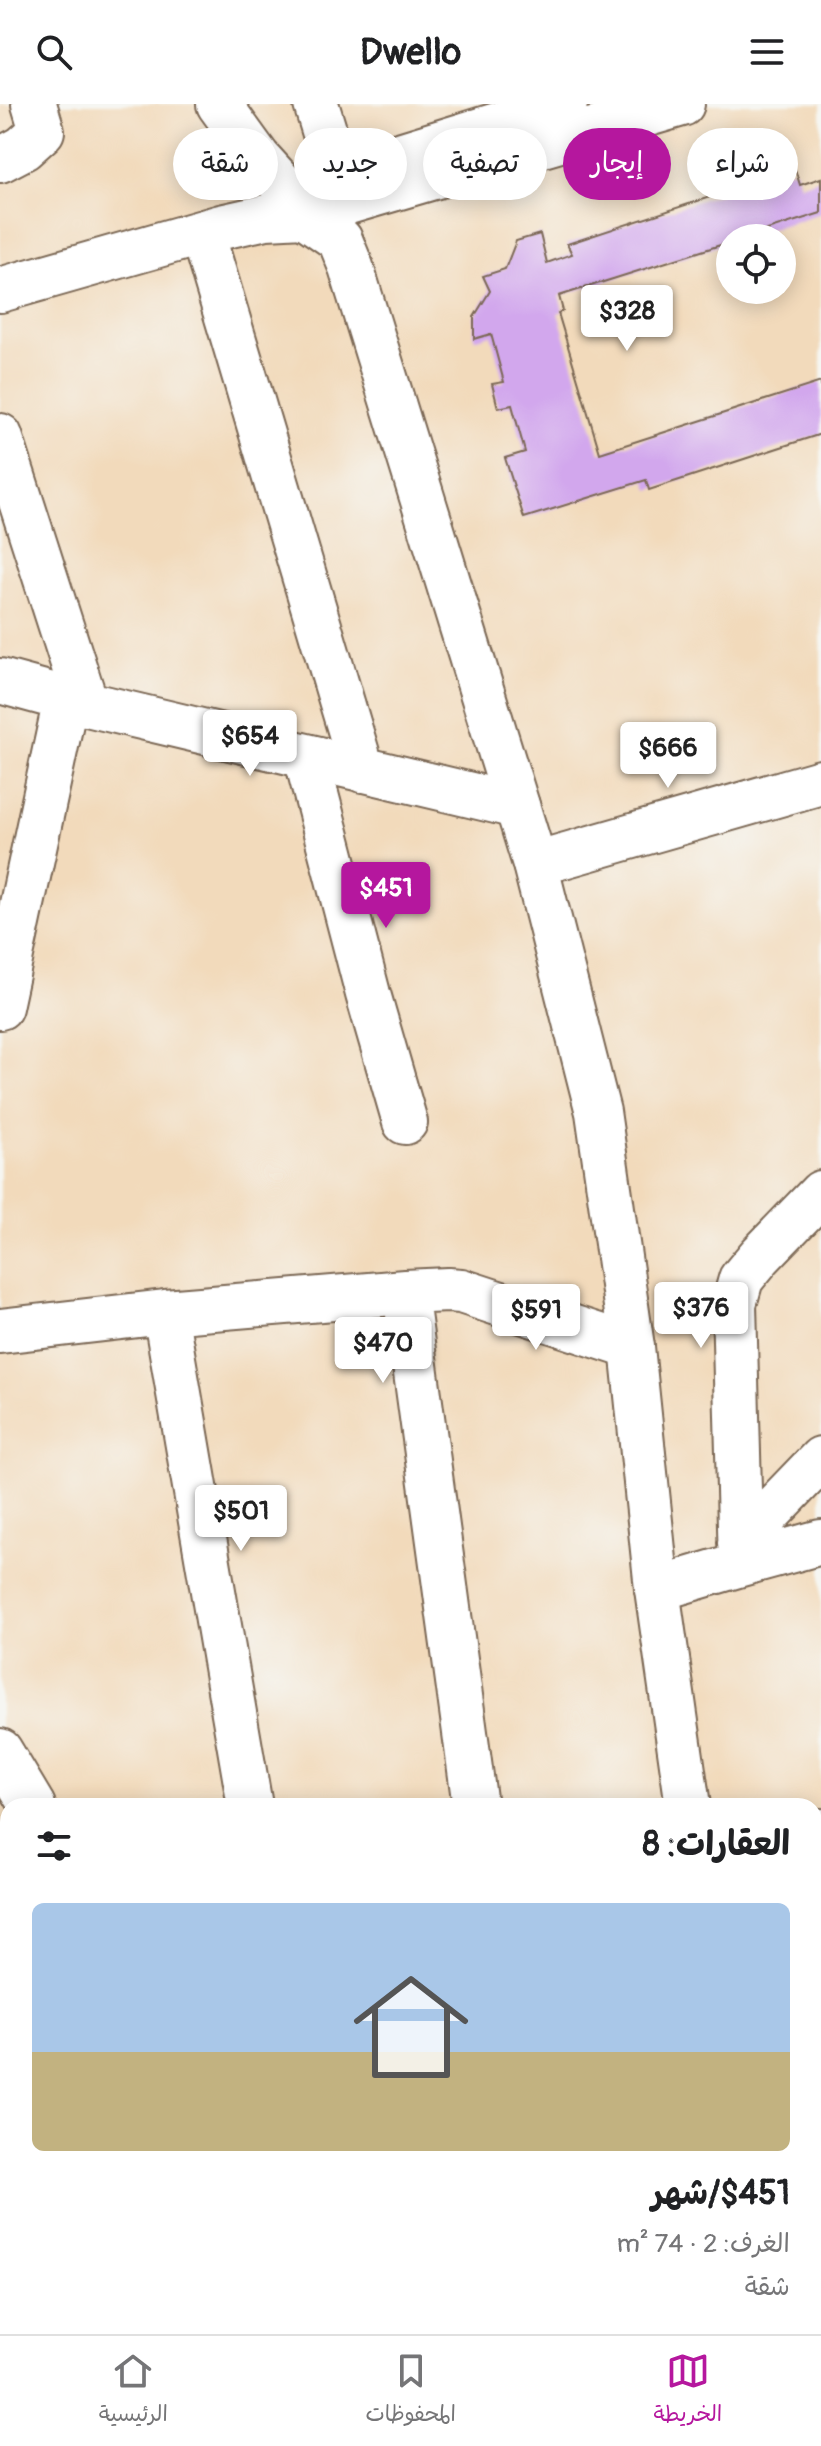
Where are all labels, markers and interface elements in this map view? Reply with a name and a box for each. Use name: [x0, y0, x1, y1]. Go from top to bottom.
icon: search: [32, 30, 76, 74]
text: Dwello: [360, 30, 461, 75]
icon: menu: [745, 30, 789, 74]
chip: شقة: [173, 128, 278, 200]
chip: جديد: [294, 128, 407, 200]
chip: تصفية: [423, 128, 547, 200]
chip: إيجار: [563, 128, 671, 200]
chip: شراء: [687, 128, 798, 200]
map controls: [716, 224, 796, 304]
button: locate: [716, 224, 796, 304]
pin: $328: [580, 285, 674, 353]
text: $328: [599, 295, 655, 327]
pin: $654: [203, 710, 297, 778]
text: $654: [221, 720, 279, 752]
pin: $666: [621, 722, 715, 790]
text: $666: [638, 732, 698, 764]
pin: $451: [339, 862, 433, 930]
text: $451: [359, 872, 413, 904]
pin: $376: [654, 1282, 748, 1350]
pin: $591: [489, 1284, 583, 1352]
text: $376: [672, 1292, 730, 1324]
text: $591: [510, 1294, 562, 1326]
pin: $470: [336, 1317, 430, 1385]
text: $470: [353, 1327, 413, 1359]
pin: $501: [194, 1485, 288, 1553]
text: $501: [213, 1495, 269, 1527]
text: العقارات: 8: [643, 1823, 790, 1866]
icon: filters: [32, 1824, 76, 1868]
icon: home: [339, 1955, 483, 2099]
text: $451/شهر: [651, 2172, 790, 2215]
text: الغرف: 2 · 74 m²: [617, 2228, 790, 2260]
text: شقة: [745, 2271, 790, 2303]
tab: الرئيسية: [99, 2349, 168, 2433]
tab: المحفوظات: [365, 2349, 456, 2433]
tab: الخريطة: [654, 2349, 722, 2433]

